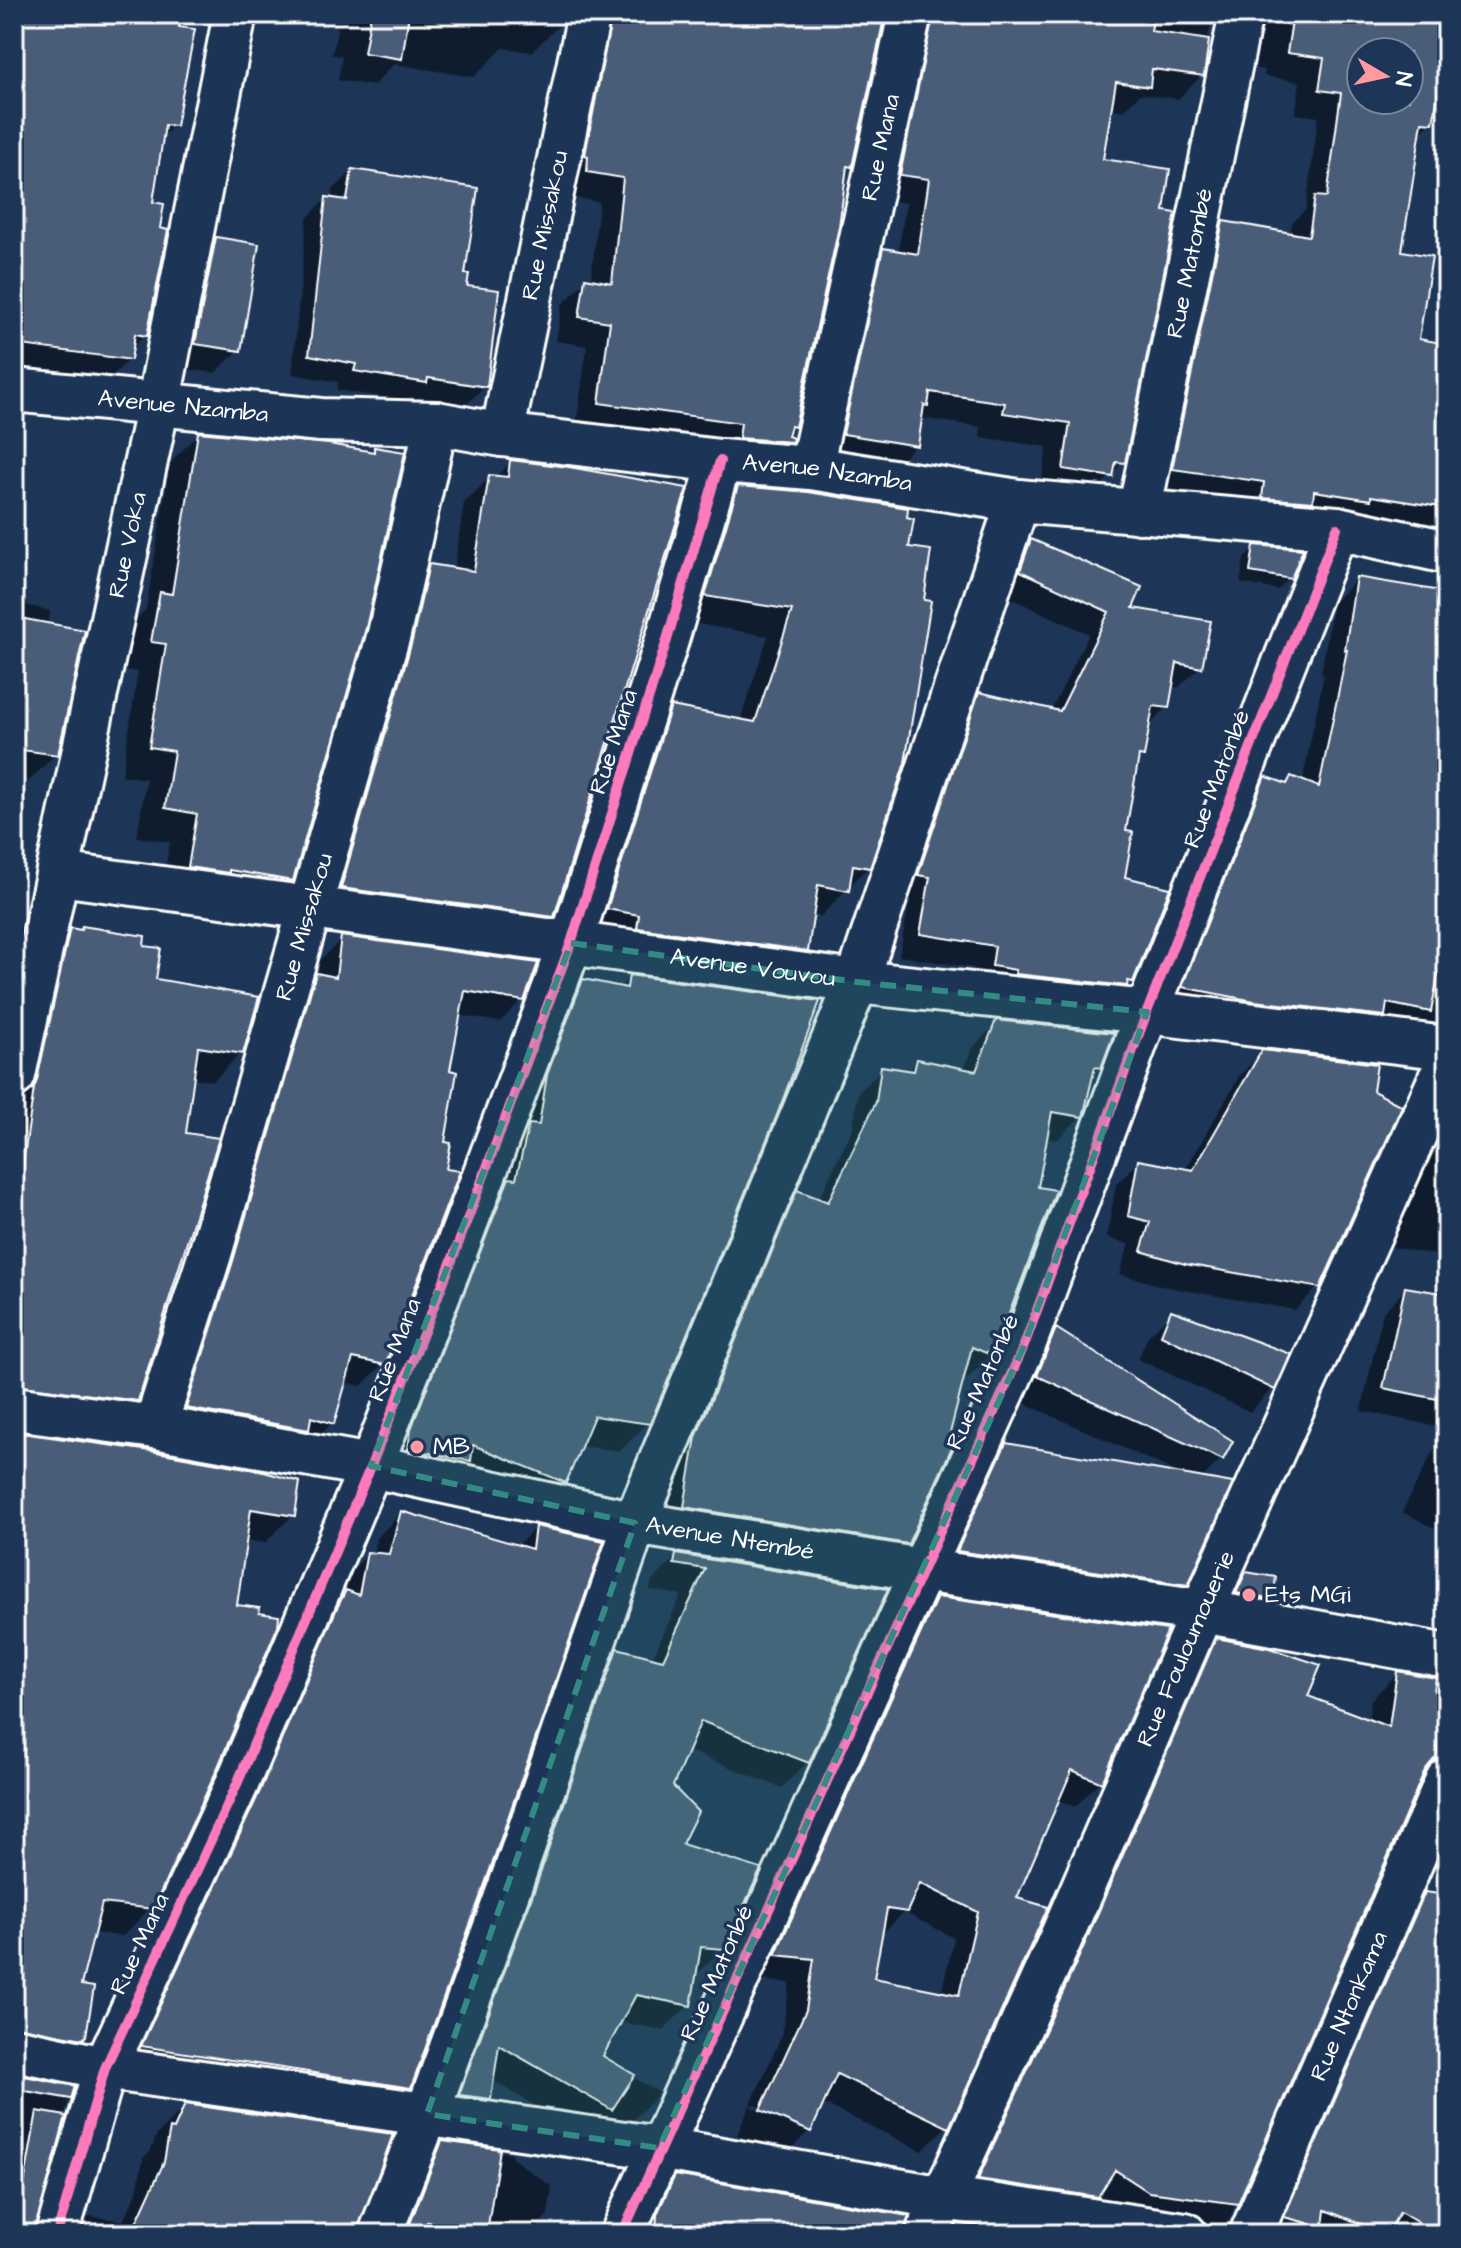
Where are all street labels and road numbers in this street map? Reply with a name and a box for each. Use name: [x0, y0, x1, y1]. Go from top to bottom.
street label: Rue Mana: [853, 91, 909, 204]
street label: Rue Missakou: [513, 147, 577, 303]
street label: Rue Matombé: [1158, 185, 1222, 341]
street label: Avenue Nzamba: [96, 381, 270, 432]
street label: Avenue Nzamba: [741, 446, 915, 501]
street label: Rue Voka: [100, 489, 156, 601]
street label: Rue Mana: [581, 685, 647, 799]
street label: Rue Matonbé: [1175, 705, 1259, 853]
street label: Rue Missakou: [267, 849, 342, 1005]
street label: Avenue Vouvou: [668, 940, 837, 996]
street label: Rue Mana: [360, 1293, 430, 1407]
street label: Rue Matonbé: [938, 1309, 1028, 1455]
street label: Avenue Ntembé: [643, 1508, 817, 1569]
street label: Rue Fouloumouerie: [1128, 1545, 1244, 1752]
street label: Rue Mana: [102, 1888, 178, 2000]
street label: Rue Matonbé: [672, 1900, 762, 2046]
street label: Rue Ntonkama: [1302, 1926, 1397, 2087]

